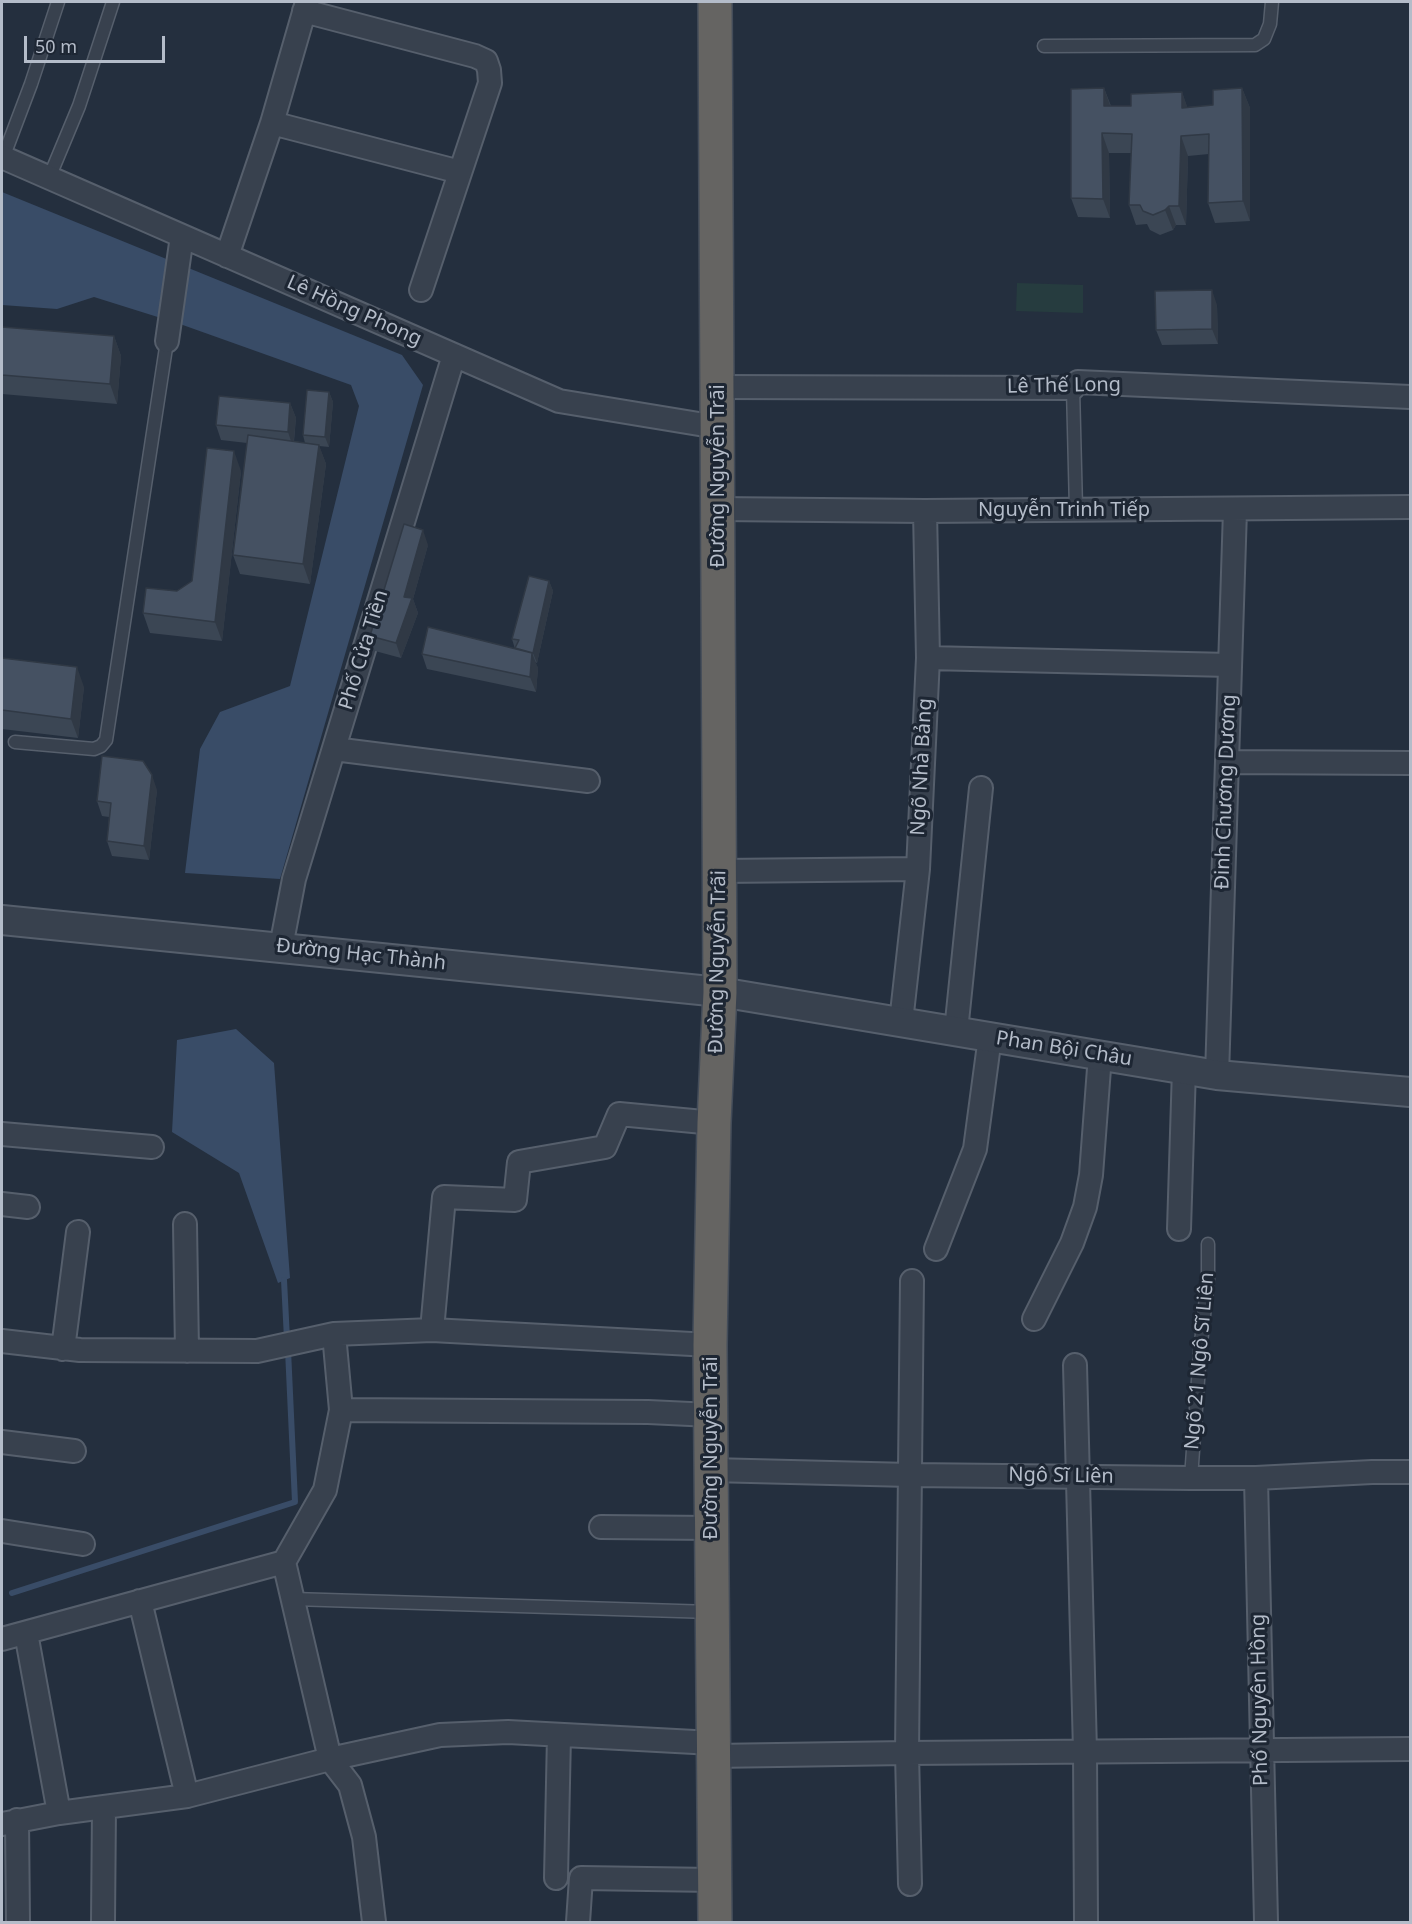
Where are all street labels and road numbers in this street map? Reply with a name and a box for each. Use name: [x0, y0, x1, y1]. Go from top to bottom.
street label: Lê Hồng Phong: [283, 271, 425, 351]
street label: Lê Thế Long: [1007, 373, 1121, 399]
street label: Đường Nguyễn Trãi: [706, 384, 730, 568]
street label: Nguyễn Trinh Tiếp: [978, 498, 1150, 522]
street label: Phố Cửa Tiền: [334, 587, 394, 713]
street label: Đinh Chương Dương: [1211, 694, 1241, 890]
street label: Ngõ Nhà Bảng: [906, 698, 938, 836]
street label: Đường Nguyễn Trãi: [704, 870, 732, 1054]
street label: Đường Hạc Thành: [275, 934, 447, 976]
street label: Phan Bội Châu: [994, 1026, 1134, 1072]
street label: Ngõ 21 Ngô Sĩ Liên: [1180, 1271, 1220, 1451]
street label: Đường Nguyễn Trãi: [699, 1356, 723, 1540]
street label: Ngô Sĩ Liên: [1008, 1463, 1114, 1489]
street label: Phố Nguyên Hồng: [1246, 1614, 1274, 1786]

